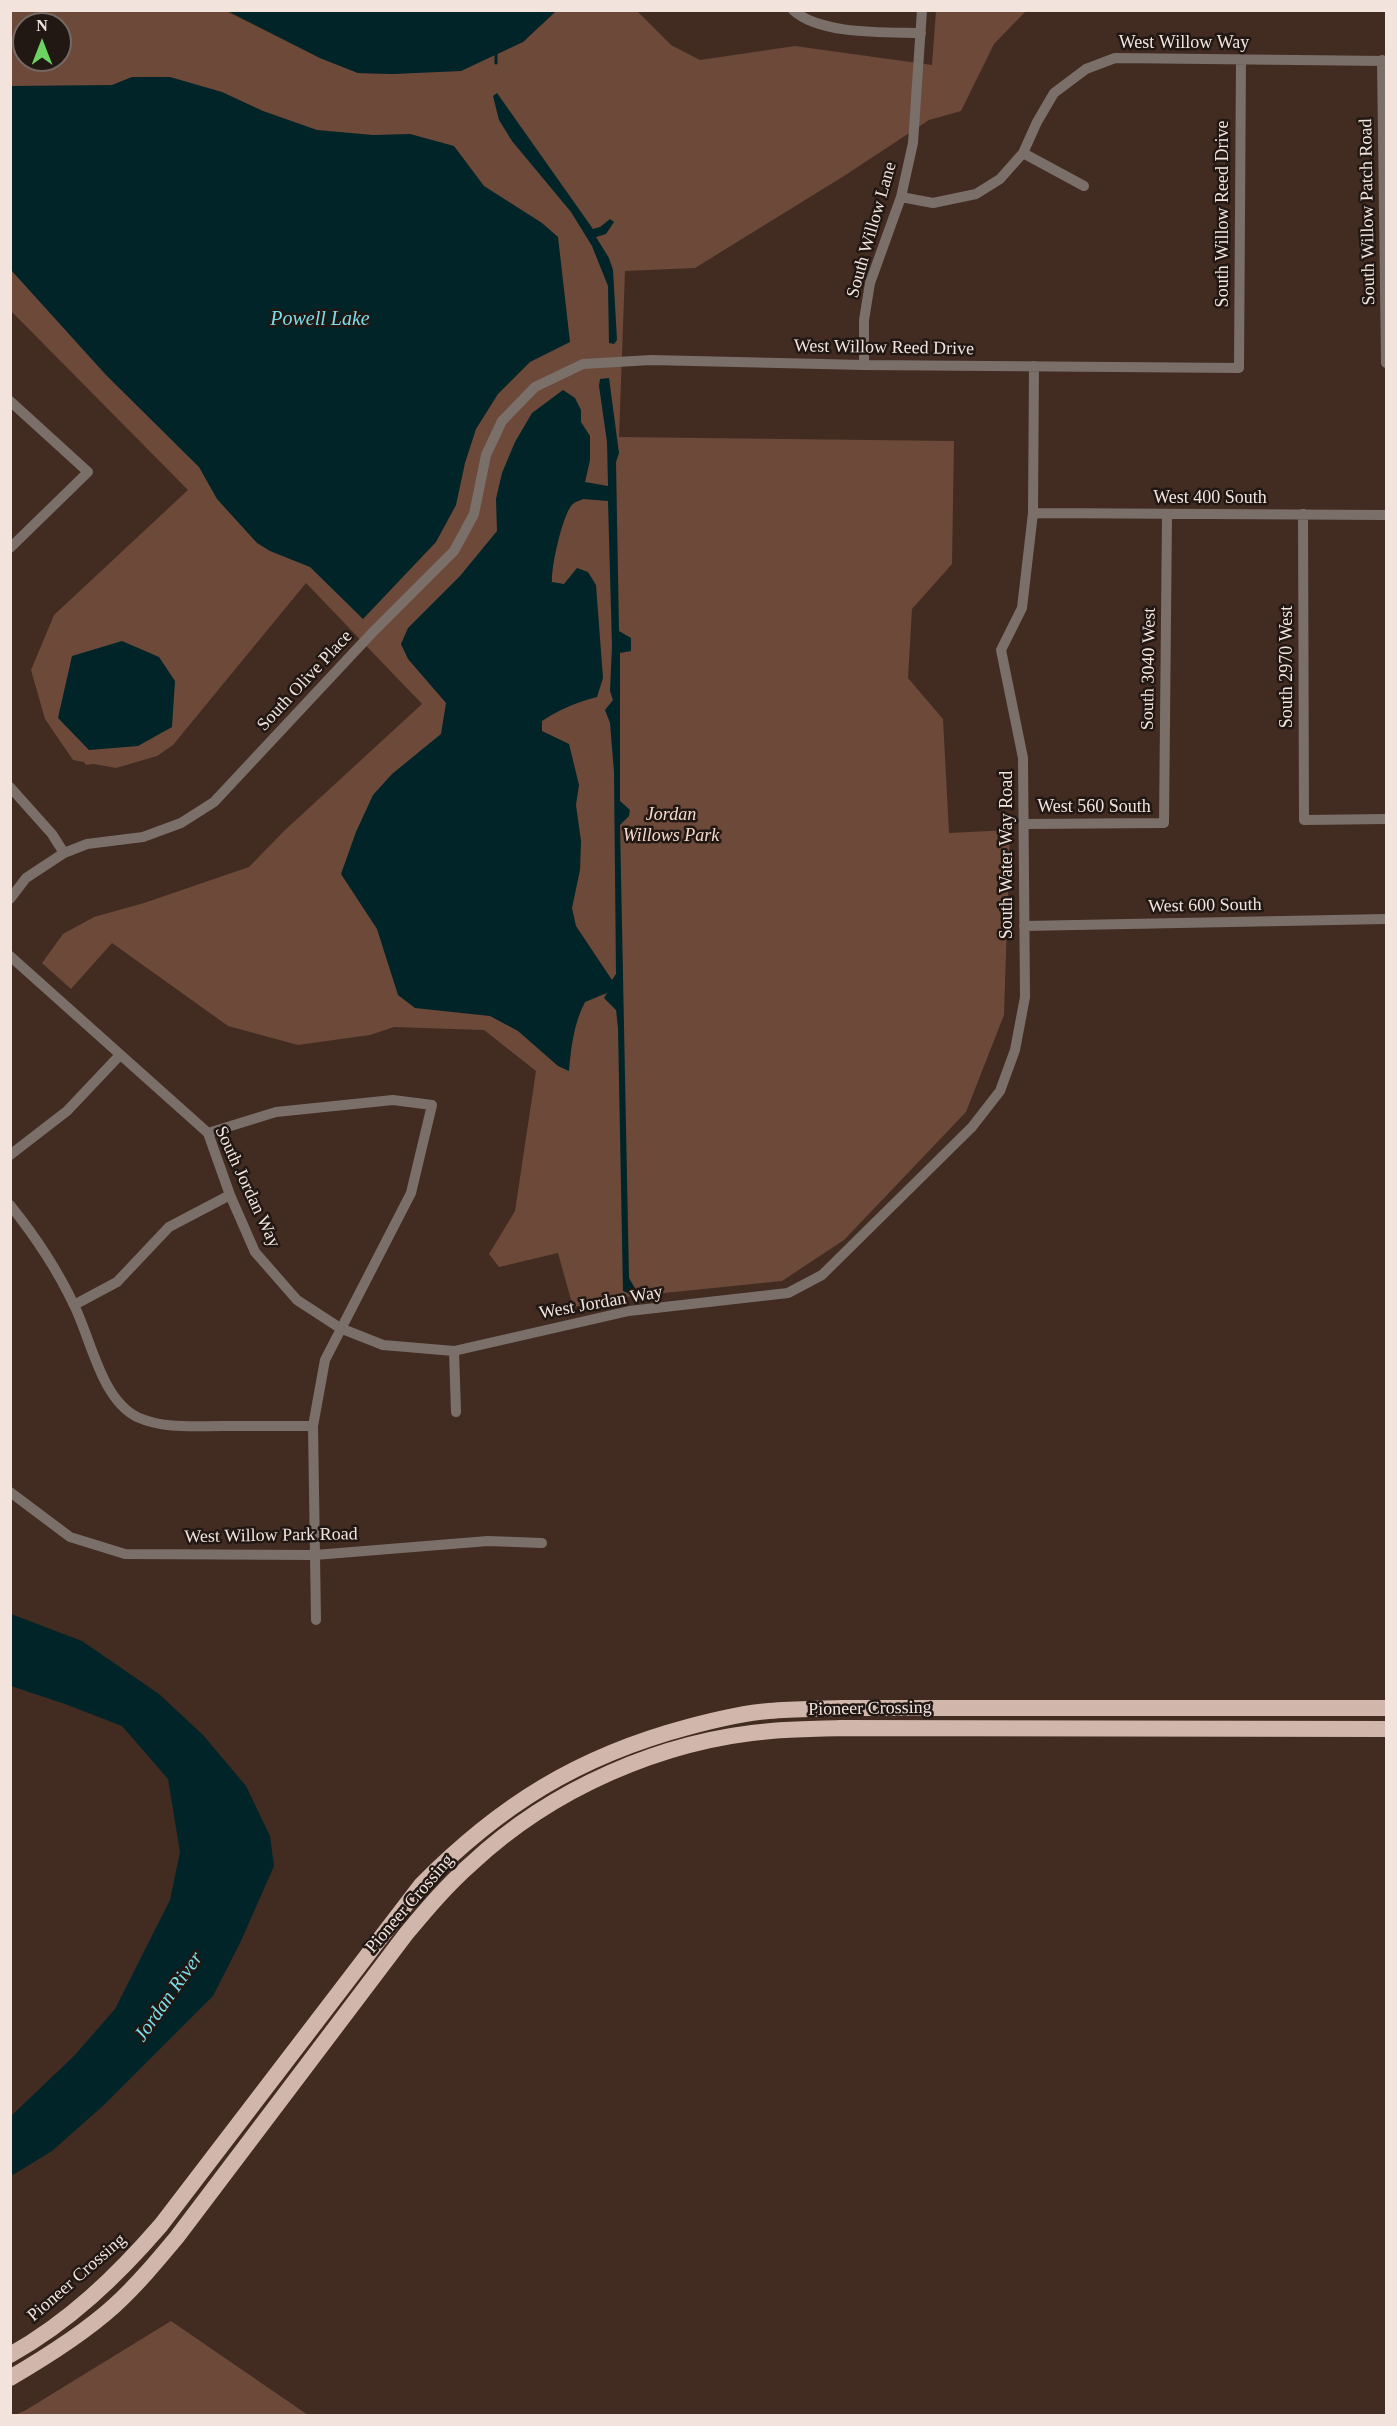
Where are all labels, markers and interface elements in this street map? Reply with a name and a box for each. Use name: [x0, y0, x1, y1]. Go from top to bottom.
north arrow: [12, 12, 72, 72]
text: N: [36, 17, 48, 34]
street label: West Willow Way: [1119, 32, 1249, 54]
street label: South Willow Patch Road: [1356, 118, 1380, 306]
street label: South Willow Reed Drive: [1212, 121, 1234, 307]
street label: South Willow Lane: [842, 160, 902, 300]
water label: Powell Lake: [270, 308, 370, 332]
street label: West Willow Reed Drive: [794, 336, 974, 360]
street label: West 400 South: [1153, 487, 1267, 509]
street label: South 2970 West: [1276, 606, 1298, 728]
street label: South 3040 West: [1137, 608, 1161, 730]
street label: South Olive Place: [253, 626, 357, 736]
street label: South Water Way Road: [996, 771, 1018, 939]
street label: West 560 South: [1037, 796, 1151, 818]
park label: Jordan Willows Park: [623, 804, 719, 846]
street label: West 600 South: [1148, 894, 1262, 918]
street label: South Jordan Way: [209, 1123, 285, 1251]
street label: West Jordan Way: [538, 1282, 664, 1324]
street label: West Willow Park Road: [184, 1524, 358, 1548]
street label: Pioneer Crossing: [808, 1697, 932, 1721]
street label: Pioneer Crossing: [361, 1850, 459, 1958]
water label: Jordan River: [129, 1947, 209, 2047]
street label: Pioneer Crossing: [23, 2229, 131, 2327]

